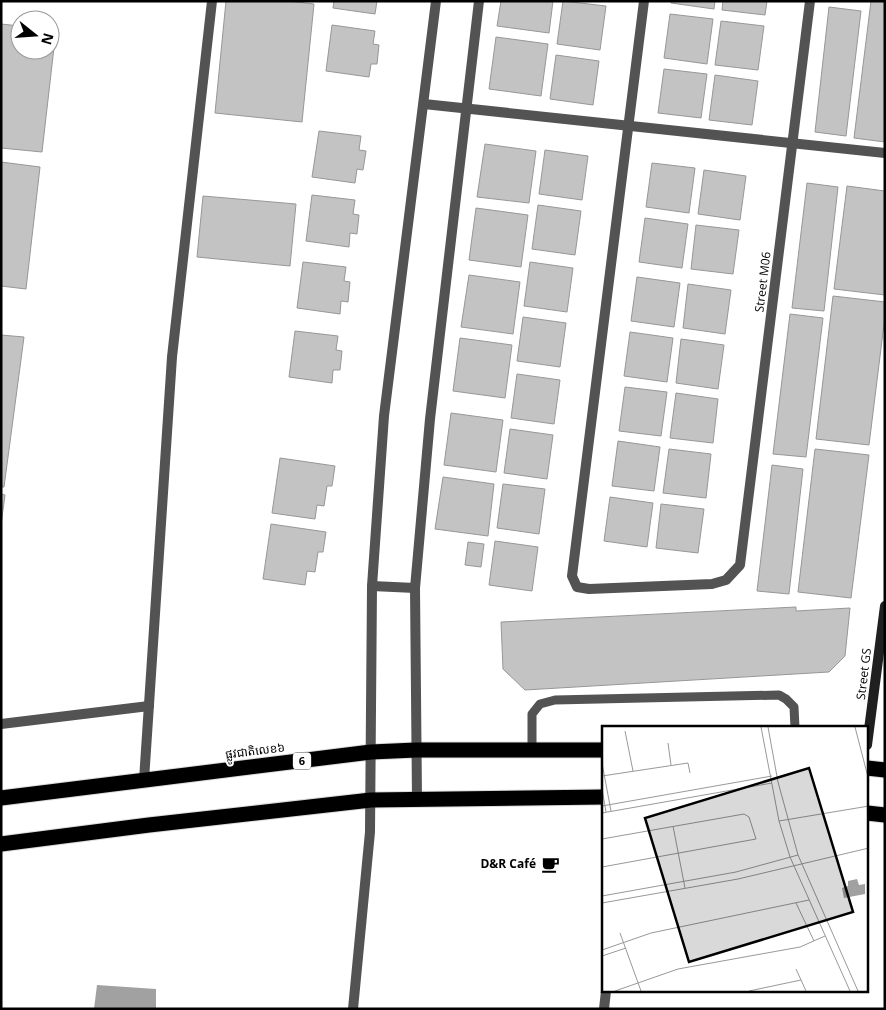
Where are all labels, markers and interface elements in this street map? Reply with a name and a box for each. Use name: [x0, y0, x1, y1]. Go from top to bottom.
north arrow: [10, 10, 60, 60]
text: N: [37, 31, 59, 47]
street label: Street M06: [750, 250, 775, 313]
street label: Street GS: [852, 647, 875, 701]
inset map: [602, 726, 868, 992]
street label: ផ្លូវជាតិលេខ៦: [224, 738, 286, 765]
road number: 6: [293, 752, 311, 769]
cafe icon: D&R Café: [540, 854, 560, 874]
place label: D&R Café: [480, 855, 536, 872]

